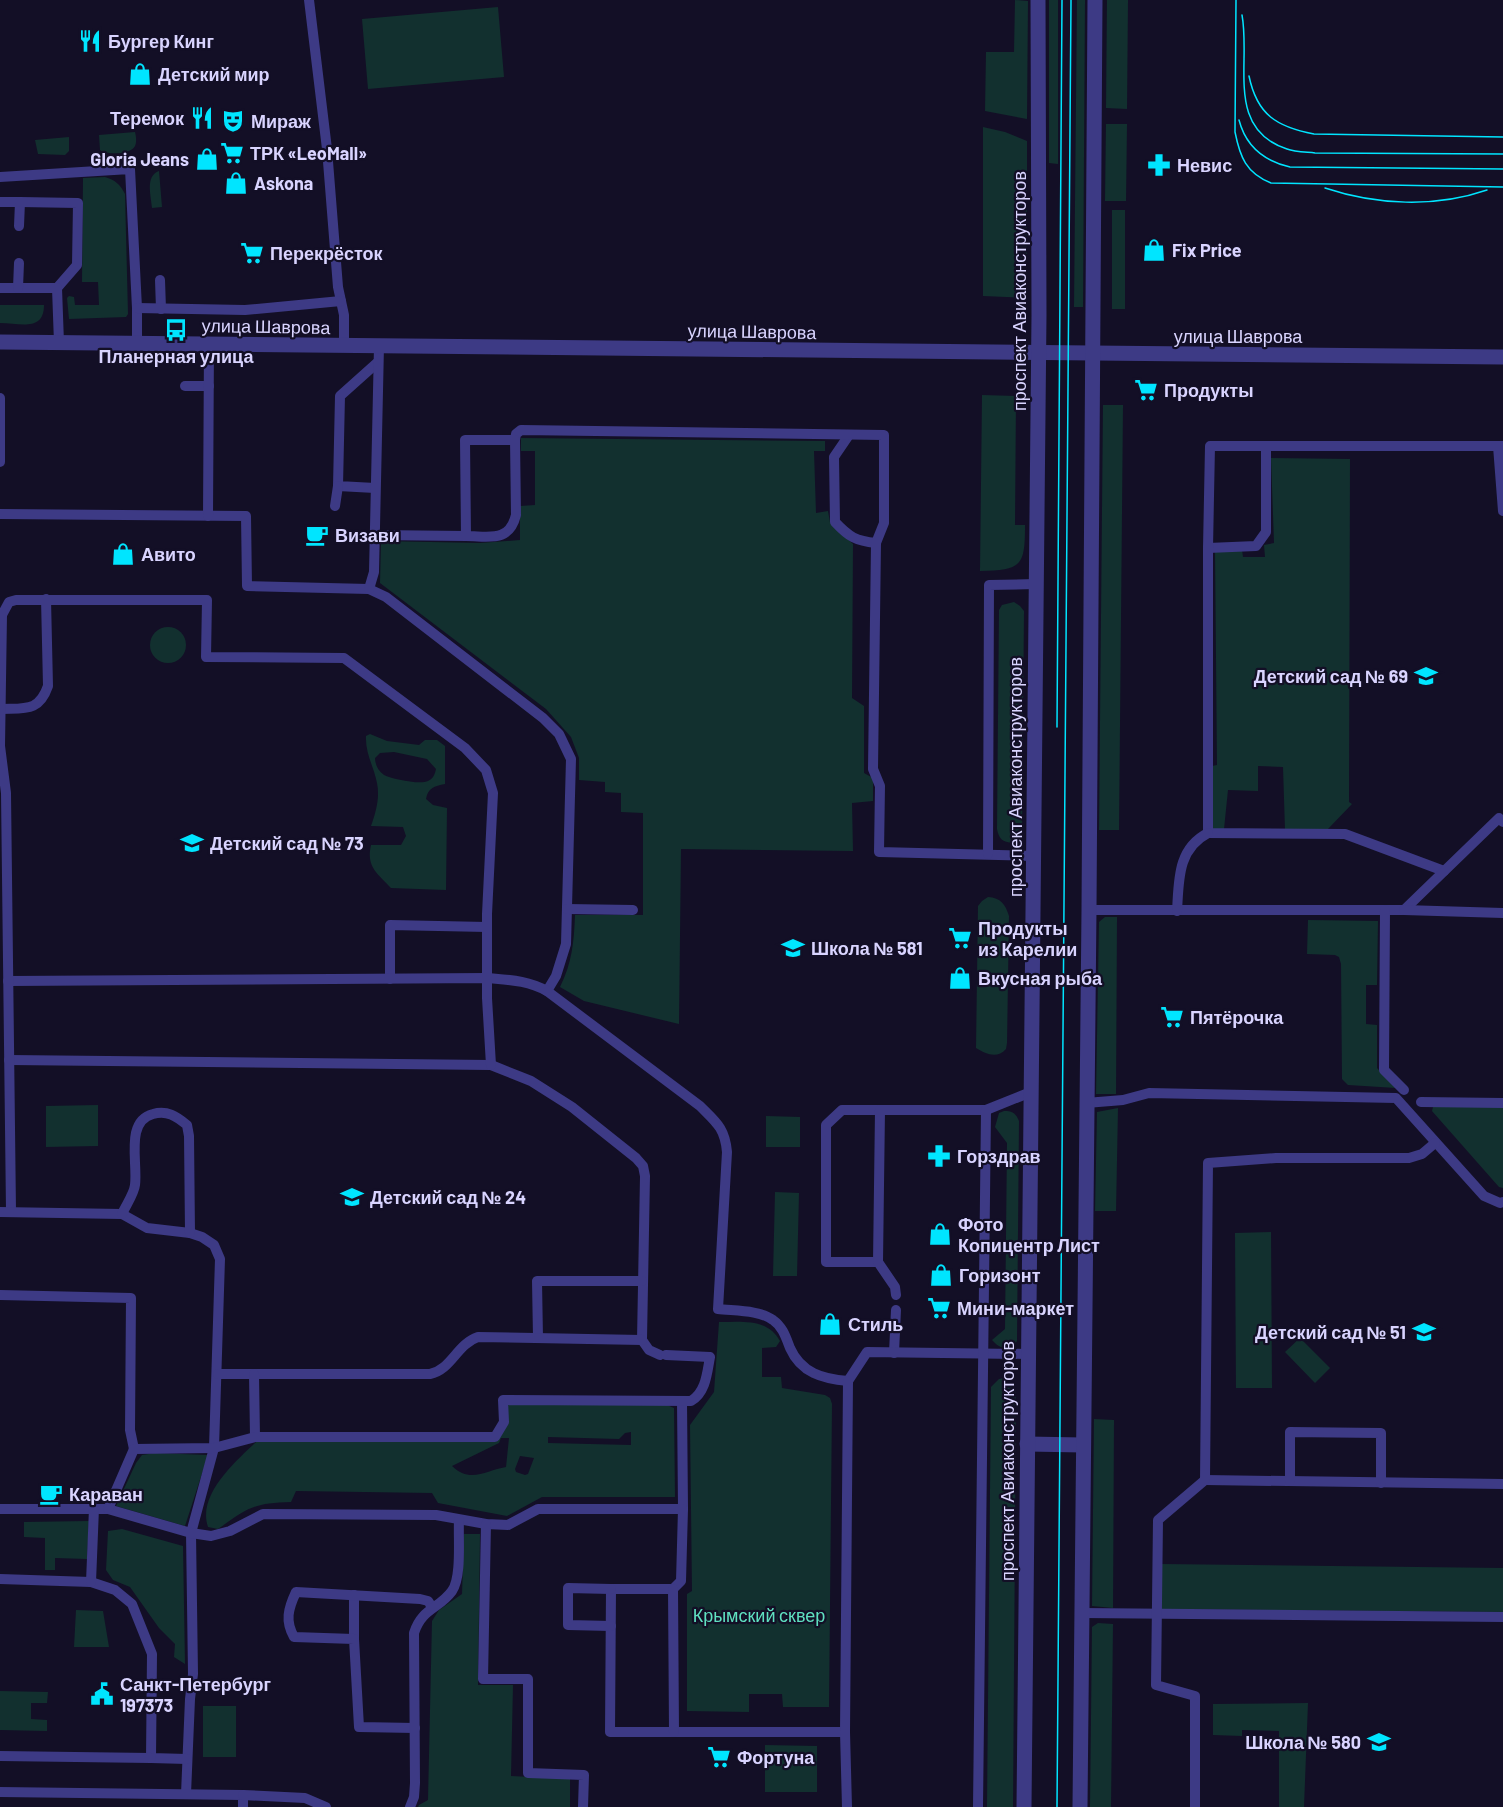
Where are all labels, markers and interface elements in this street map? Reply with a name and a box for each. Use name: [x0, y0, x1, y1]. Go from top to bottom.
restaurant icon: Бургер Кинг: [77, 28, 103, 54]
place label: Бургер Кинг: [108, 30, 214, 52]
shop icon: Детский мир: [127, 61, 153, 87]
place label: Детский мир: [158, 63, 270, 85]
restaurant icon: Теремок: [189, 105, 215, 131]
place label: Теремок: [110, 107, 185, 129]
theatre icon: Мираж: [220, 108, 246, 134]
place label: Мираж: [251, 110, 311, 132]
supermarket icon: ТРК «LeoMall»: [219, 140, 245, 166]
place label: ТРК «LeoMall»: [250, 142, 367, 164]
shop icon: Gloria Jeans: [194, 146, 220, 172]
place label: Gloria Jeans: [90, 148, 189, 170]
pharmacy icon: Невис: [1146, 152, 1172, 178]
place label: Невис: [1177, 154, 1232, 176]
shop icon: Askona: [223, 170, 249, 196]
street label: проспект Авиаконструкторов: [1008, 171, 1030, 411]
place label: Askona: [254, 172, 313, 194]
shop icon: Fix Price: [1141, 237, 1167, 263]
place label: Fix Price: [1172, 239, 1242, 261]
supermarket icon: Перекрёсток: [239, 240, 265, 266]
place label: Перекрёсток: [270, 242, 384, 264]
street label: улица Шаврова: [202, 314, 331, 338]
bus stop icon: Планерная улица: [163, 317, 189, 343]
street label: улица Шаврова: [688, 319, 817, 343]
street label: улица Шаврова: [1174, 325, 1303, 347]
place label: Планерная улица: [99, 345, 254, 367]
supermarket icon: Продукты: [1133, 377, 1159, 403]
place label: Продукты: [1164, 379, 1254, 401]
cafe icon: Визави: [304, 522, 330, 548]
place label: Визави: [335, 524, 400, 546]
shop icon: Авито: [110, 541, 136, 567]
place label: Авито: [141, 543, 196, 565]
street label: проспект Авиаконструкторов: [1004, 657, 1026, 897]
school or university icon: Детский сад № 69: [1413, 663, 1439, 689]
place label: Детский сад № 69: [1254, 665, 1408, 687]
school or university icon: Детский сад № 73: [179, 830, 205, 856]
place label: Детский сад № 73: [210, 832, 364, 854]
place label: Продукты из Карелии: [978, 917, 1077, 960]
supermarket icon: Продукты из Карелии: [947, 925, 973, 951]
school or university icon: Школа № 581: [780, 935, 806, 961]
place label: Школа № 581: [811, 937, 923, 959]
shop icon: Вкусная рыба: [947, 965, 973, 991]
place label: Вкусная рыба: [978, 967, 1103, 989]
supermarket icon: Пятёрочка: [1159, 1004, 1185, 1030]
place label: Пятёрочка: [1190, 1006, 1284, 1028]
pharmacy icon: Горздрав: [926, 1143, 952, 1169]
place label: Горздрав: [957, 1145, 1041, 1167]
school or university icon: Детский сад № 24: [339, 1184, 365, 1210]
place label: Детский сад № 24: [370, 1186, 526, 1208]
place label: Фото Копицентр Лист: [958, 1213, 1100, 1256]
shop icon: Фото Копицентр Лист: [927, 1221, 953, 1247]
shop icon: Горизонт: [928, 1262, 954, 1288]
place label: Горизонт: [959, 1264, 1041, 1286]
supermarket icon: Мини-маркет: [926, 1295, 952, 1321]
place label: Мини-маркет: [957, 1297, 1074, 1319]
shop icon: Стиль: [817, 1311, 843, 1337]
place label: Стиль: [848, 1313, 903, 1335]
school or university icon: Детский сад № 51: [1411, 1319, 1437, 1345]
place label: Детский сад № 51: [1255, 1321, 1406, 1343]
street label: проспект Авиаконструкторов: [996, 1341, 1018, 1581]
cafe icon: Караван: [38, 1481, 64, 1507]
place label: Караван: [69, 1483, 143, 1505]
park label: Крымский сквер: [693, 1604, 825, 1626]
place label: Санкт-Петербург 197373: [120, 1673, 271, 1716]
public building icon: Санкт-Петербург 197373: [89, 1681, 115, 1707]
school or university icon: Школа № 580: [1366, 1729, 1392, 1755]
place label: Школа № 580: [1245, 1731, 1361, 1753]
supermarket icon: Фортуна: [706, 1744, 732, 1770]
place label: Фортуна: [737, 1746, 815, 1768]

